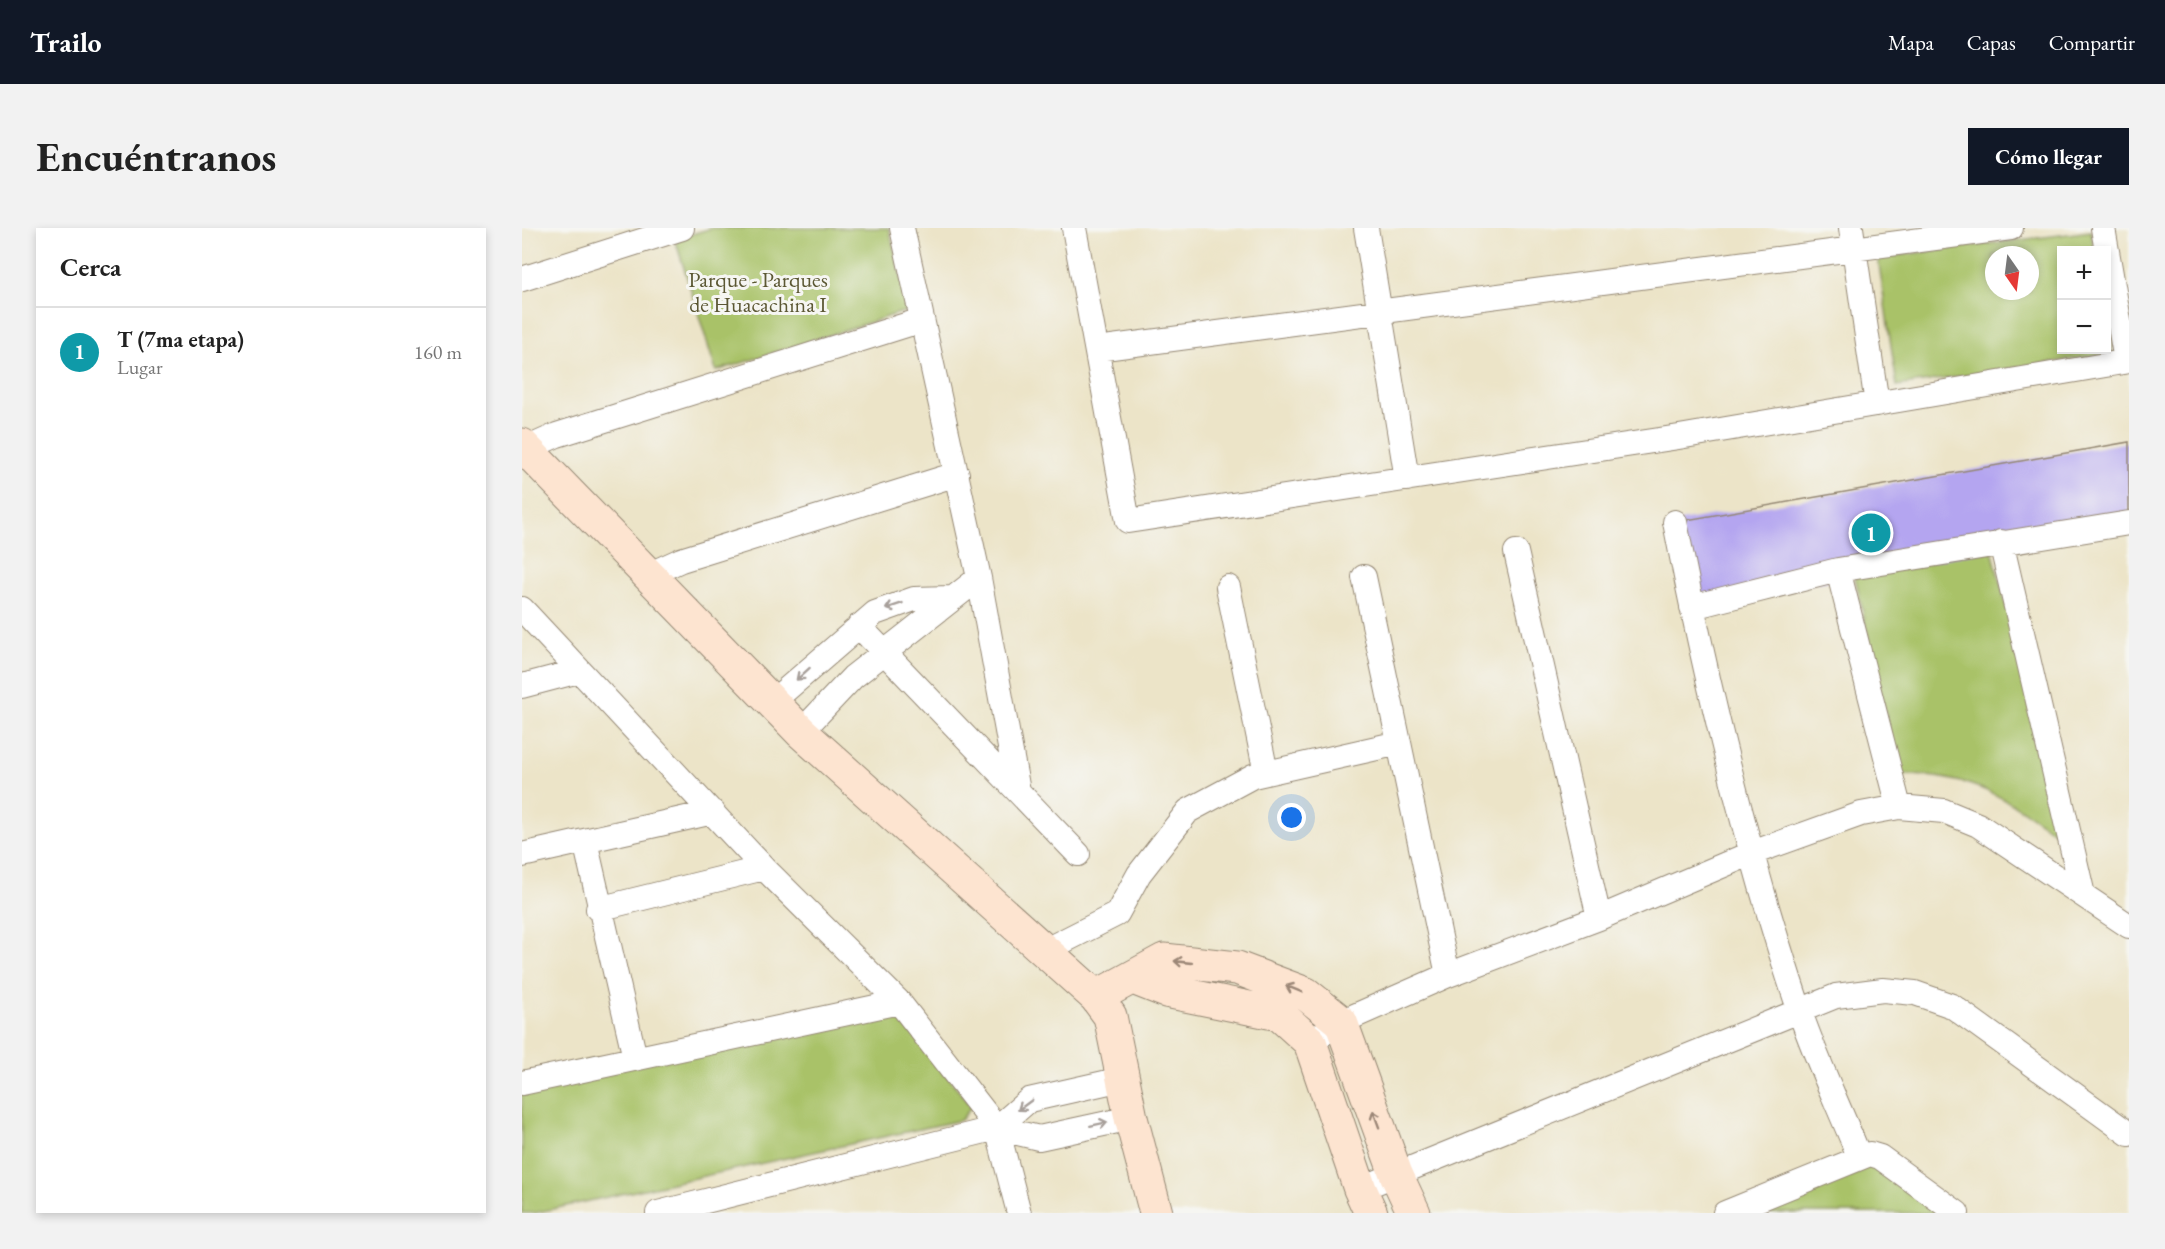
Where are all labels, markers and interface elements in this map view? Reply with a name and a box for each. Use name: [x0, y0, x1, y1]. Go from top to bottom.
text: Trailo: [30, 24, 102, 60]
text: Mapa: [1888, 29, 1934, 56]
text: Capas: [1967, 29, 2016, 56]
text: Compartir: [2049, 29, 2135, 56]
button: Cómo llegar: [1968, 128, 2129, 185]
text: Encuéntranos: [36, 129, 276, 184]
north arrow: [1985, 246, 2039, 300]
map controls: [2057, 246, 2111, 354]
button: +: [2057, 246, 2111, 300]
text: Cerca: [60, 250, 121, 284]
park label: Parque - Parques de Huacachina I: [688, 265, 828, 319]
button: −: [2057, 300, 2111, 354]
text: T (7ma etapa): [117, 325, 244, 354]
text: 1: [74, 339, 85, 365]
text: 160 m: [414, 339, 462, 365]
text: Lugar: [117, 354, 163, 380]
pin: 1: [1852, 510, 1890, 556]
one-way arrow: [885, 602, 904, 613]
one-way arrow: [795, 667, 810, 681]
your location: [1277, 803, 1306, 832]
one-way arrow: [1173, 956, 1193, 967]
one-way arrow: [1285, 983, 1303, 994]
one-way arrow: [1017, 1099, 1033, 1111]
one-way arrow: [1370, 1110, 1381, 1128]
one-way arrow: [1088, 1118, 1108, 1129]

